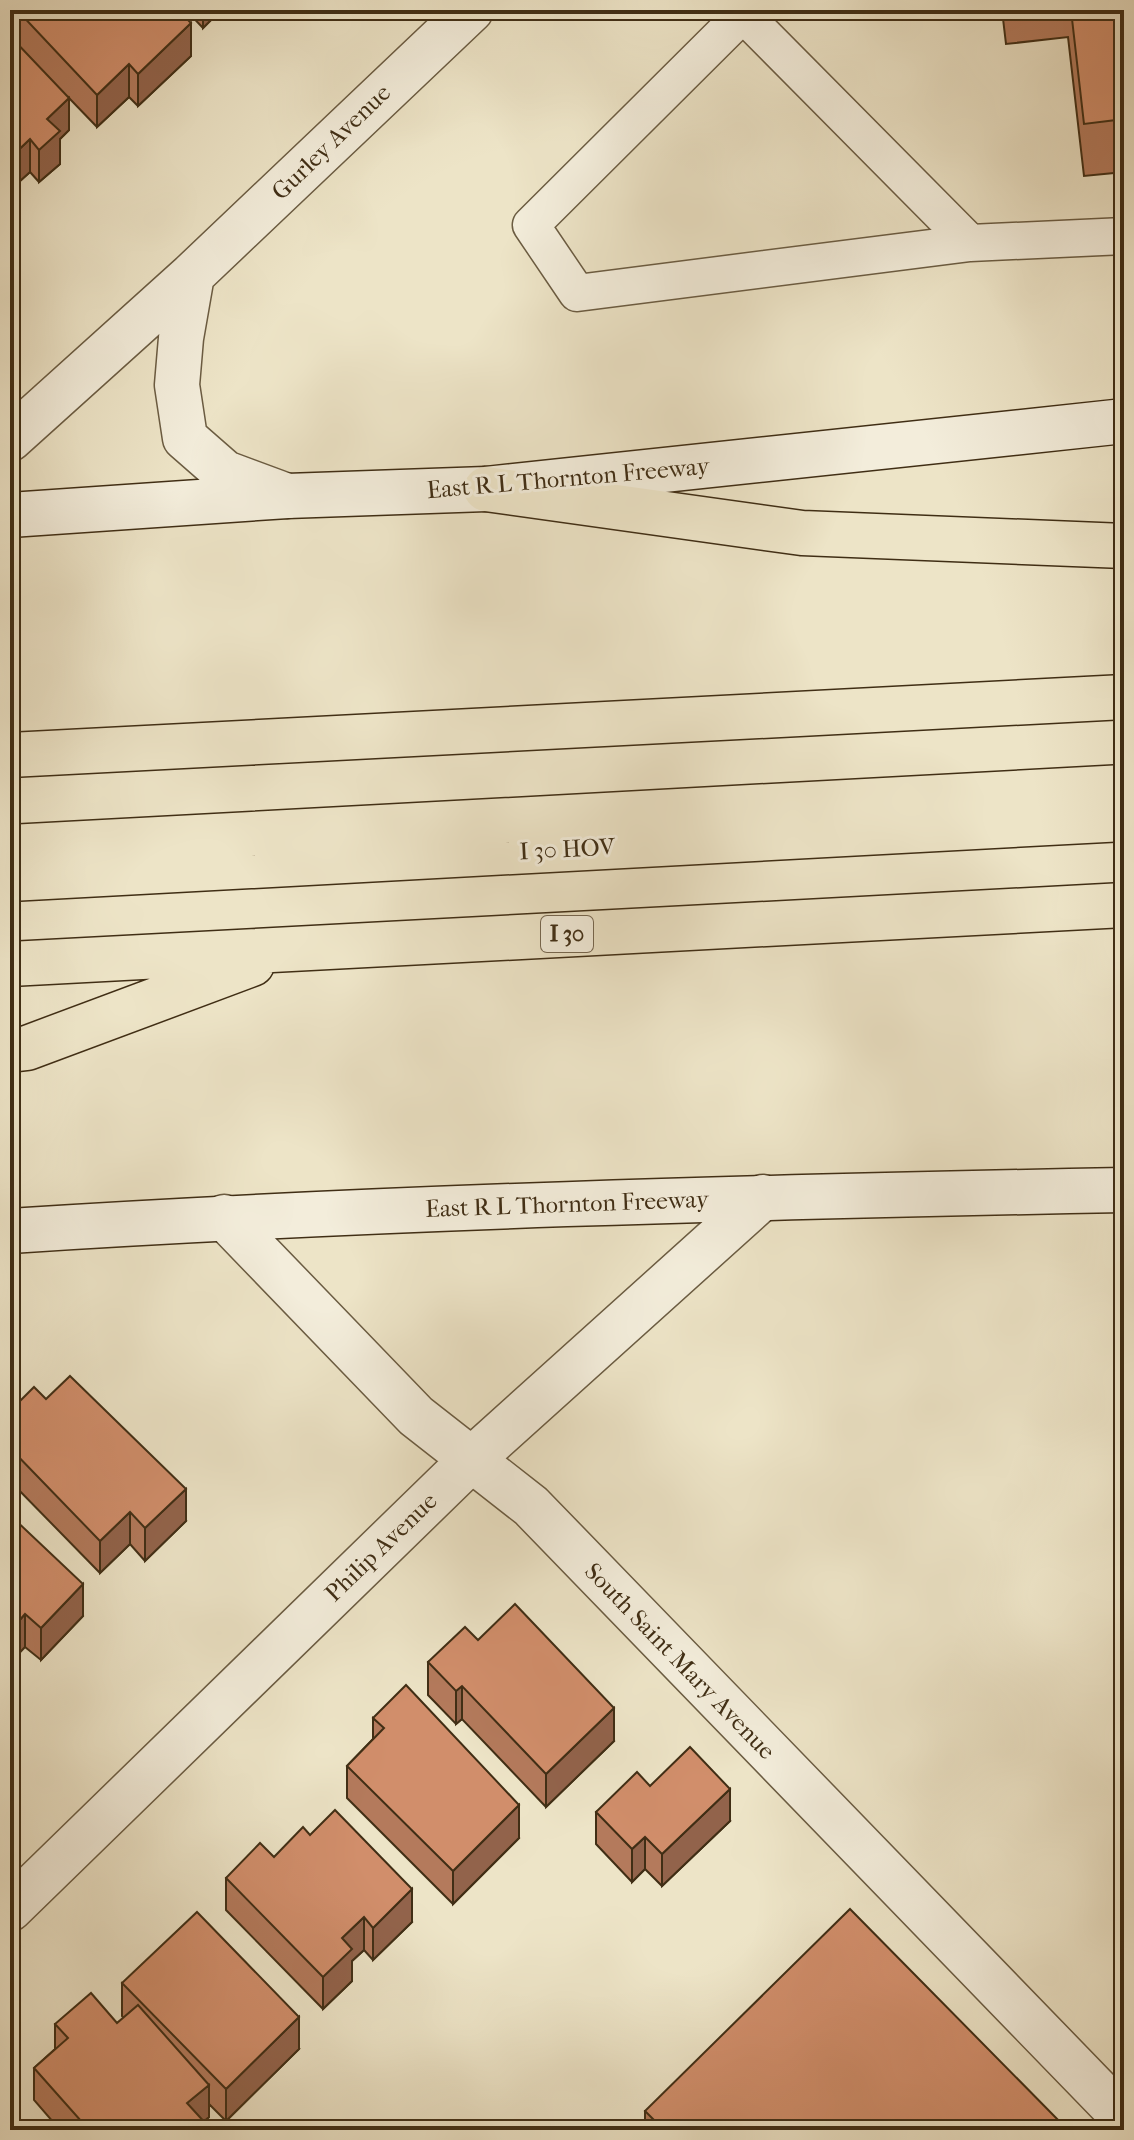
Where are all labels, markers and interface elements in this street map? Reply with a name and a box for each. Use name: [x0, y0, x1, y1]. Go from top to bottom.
street label: Gurley Avenue: [266, 78, 396, 206]
street label: East R L Thornton Freeway: [425, 452, 712, 504]
street label: I 30 HOV: [519, 832, 617, 865]
road number: I 30: [541, 916, 593, 952]
street label: East R L Thornton Freeway: [425, 1185, 710, 1223]
street label: Philip Avenue: [319, 1487, 443, 1607]
street label: South Saint Mary Avenue: [579, 1557, 781, 1765]

